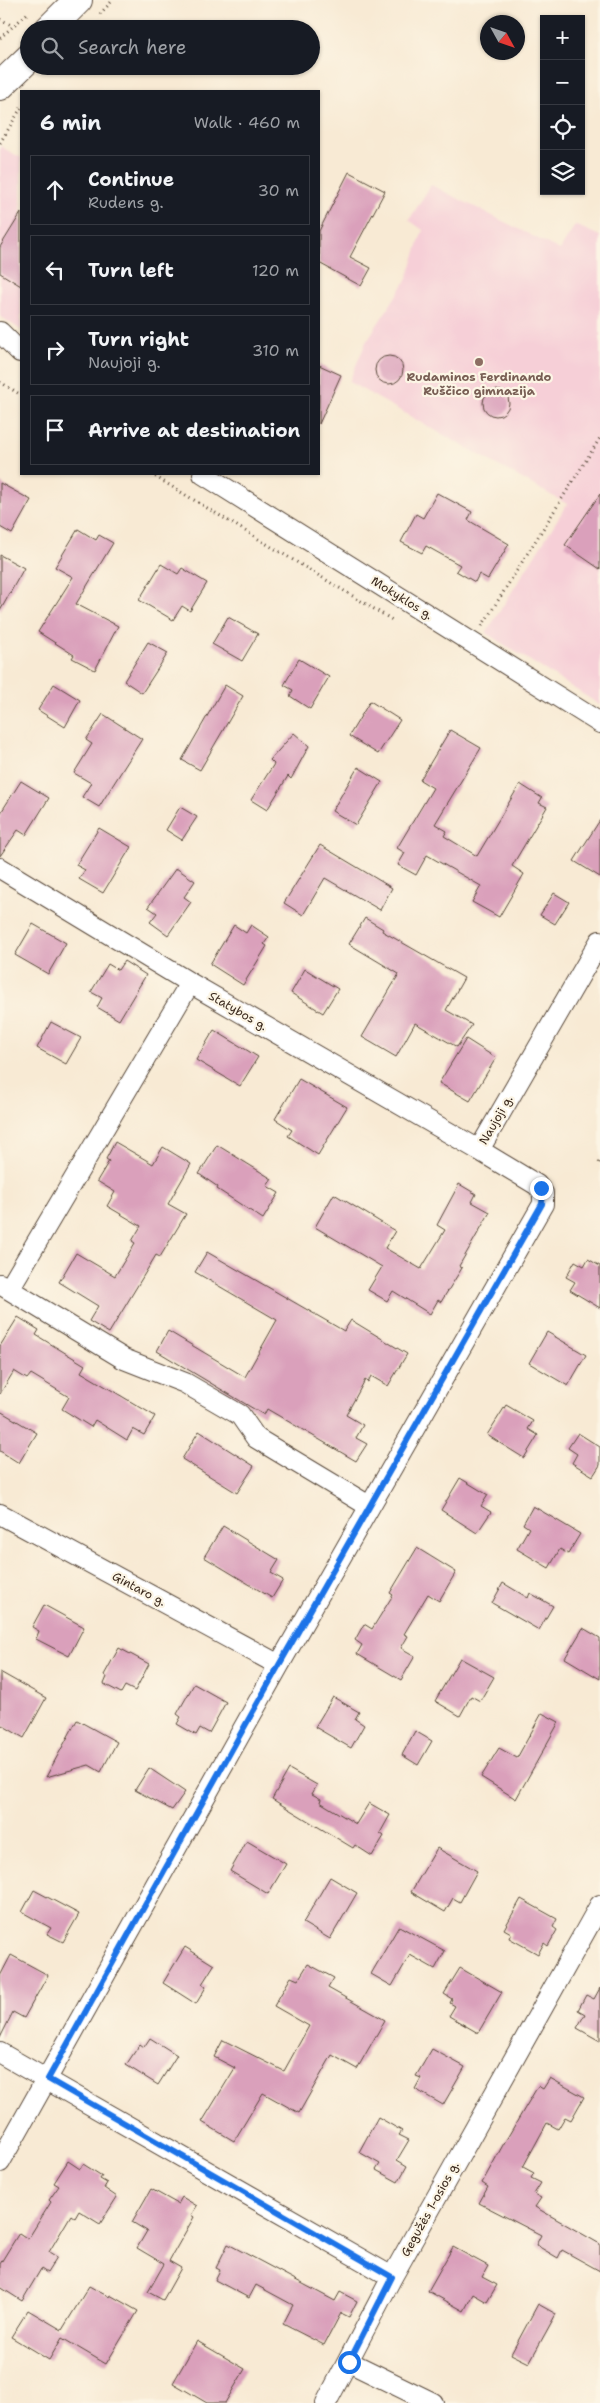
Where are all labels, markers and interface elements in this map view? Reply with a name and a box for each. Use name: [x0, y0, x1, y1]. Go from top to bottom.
north arrow: [480, 15, 525, 60]
map controls: [540, 15, 585, 195]
button: +: [540, 15, 585, 60]
search box: [20, 20, 320, 75]
icon: search: [38, 34, 66, 62]
text: Search here: [78, 35, 187, 60]
button: −: [540, 60, 585, 105]
button: locate: [540, 105, 585, 150]
text: 6 min: [40, 109, 101, 137]
text: Walk · 460 m: [194, 112, 300, 133]
button: layers: [540, 150, 585, 195]
text: Continue: [88, 167, 174, 192]
icon: ahead: [41, 176, 69, 204]
text: 30 m: [258, 180, 299, 201]
text: Rudens g.: [88, 192, 164, 213]
icon: left: [41, 256, 69, 284]
text: Turn left: [88, 258, 174, 283]
text: 120 m: [252, 260, 299, 281]
text: Turn right: [88, 327, 189, 352]
icon: right: [41, 336, 69, 364]
text: 310 m: [252, 340, 299, 361]
text: Naujoji g.: [88, 352, 161, 373]
marker: Rudaminos Ferdinando Ruščico gimnazija: [473, 356, 485, 368]
place label: Rudaminos Ferdinando Ruščico gimnazija: [407, 369, 552, 399]
icon: arrive: [41, 416, 69, 444]
text: Arrive at destination: [88, 418, 300, 443]
street label: Mokyklos g.: [368, 573, 436, 623]
street label: Statybos g.: [206, 988, 270, 1034]
street label: Naujoji g.: [475, 1092, 517, 1148]
route end: [530, 1177, 553, 1200]
street label: Gintaro g.: [109, 1568, 169, 1610]
street label: Gegužės 1-osios g.: [397, 2159, 463, 2259]
route start: [338, 2351, 361, 2374]

